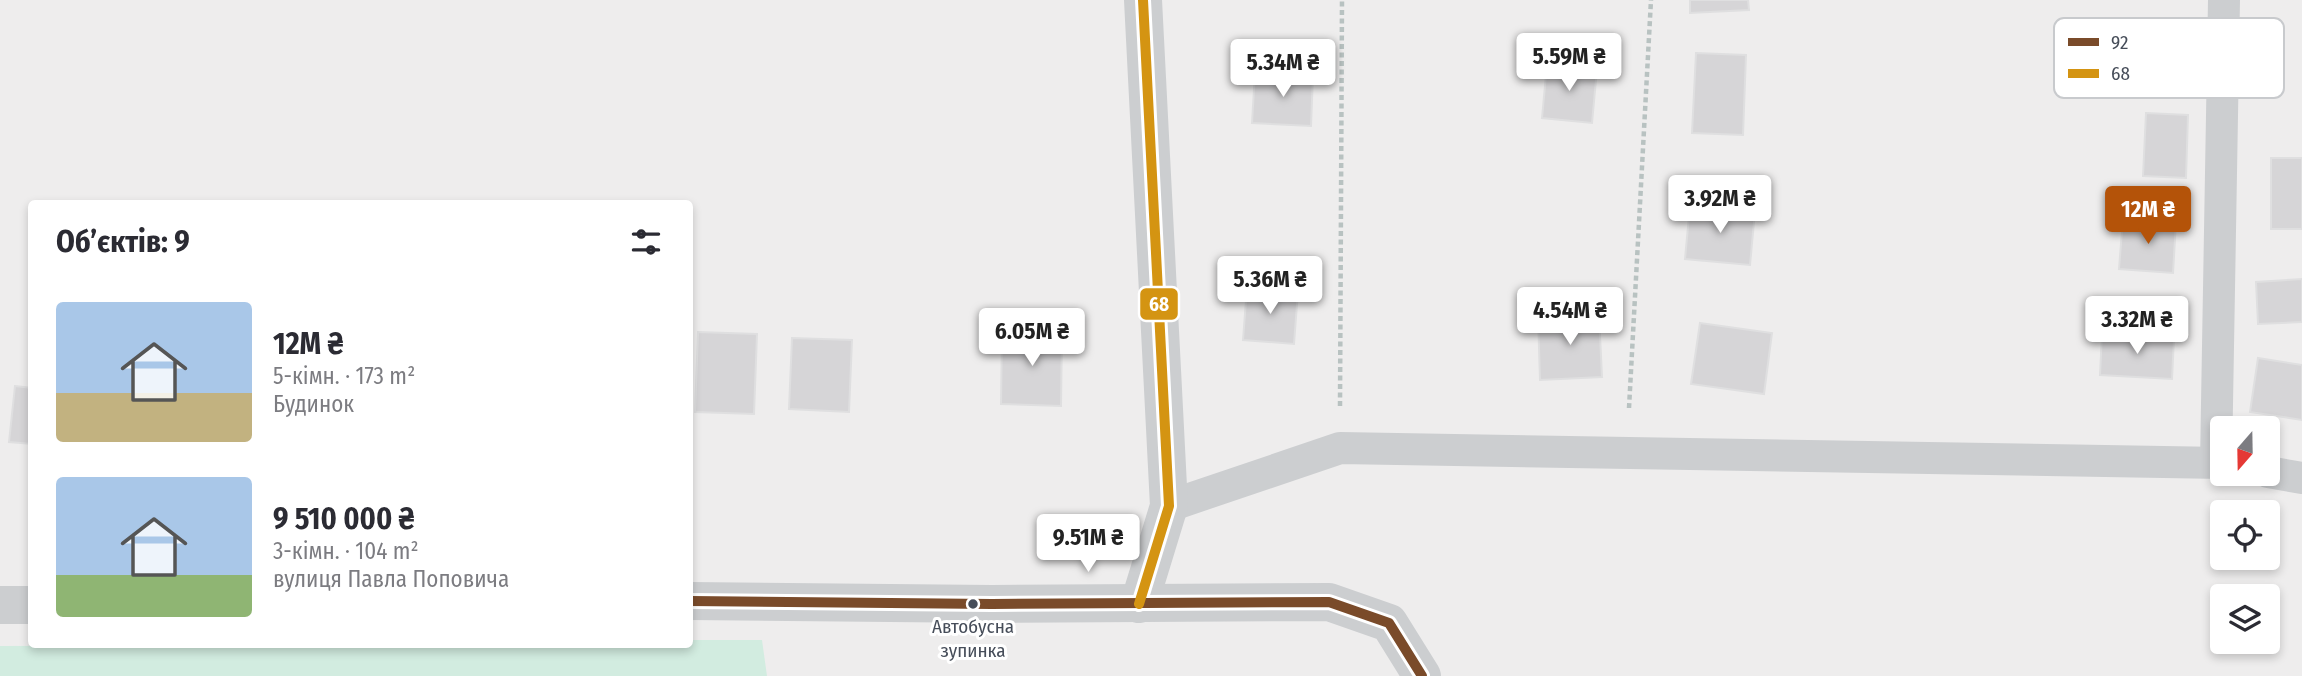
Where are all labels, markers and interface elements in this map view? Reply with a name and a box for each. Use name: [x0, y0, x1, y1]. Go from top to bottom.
legend: [2054, 18, 2284, 98]
text: 92: [2111, 31, 2128, 54]
pin: 5.59M ₴: [1504, 34, 1634, 93]
pin: 5.34M ₴: [1218, 40, 1348, 99]
text: 5.59M ₴: [1532, 42, 1606, 70]
text: 5.34M ₴: [1246, 48, 1320, 76]
text: 68: [2111, 62, 2130, 85]
pin: 3.92M ₴: [1655, 176, 1785, 235]
text: 3.92M ₴: [1684, 184, 1756, 212]
pin: 12M ₴: [2099, 187, 2197, 246]
text: 12M ₴: [2121, 195, 2175, 223]
icon: filters: [627, 223, 665, 261]
text: Об’єктів: 9: [56, 224, 190, 260]
pin: 5.36M ₴: [1205, 256, 1335, 316]
text: 5.36M ₴: [1233, 265, 1307, 293]
line badge: 68: [1139, 287, 1179, 321]
pin: 4.54M ₴: [1505, 288, 1635, 347]
text: 68: [1149, 293, 1169, 316]
text: 4.54M ₴: [1533, 296, 1607, 324]
pin: 3.32M ₴: [2072, 296, 2202, 356]
text: 3.32M ₴: [2101, 305, 2173, 333]
pin: 6.05M ₴: [967, 308, 1097, 368]
text: 6.05M ₴: [995, 317, 1069, 345]
text: 12M ₴: [273, 326, 343, 362]
icon: home: [112, 330, 196, 414]
text: 5-кімн. · 173 m²: [273, 362, 415, 390]
text: Будинок: [273, 390, 354, 418]
north arrow: [2210, 416, 2280, 486]
map controls: [2210, 416, 2280, 654]
button: locate: [2210, 500, 2280, 570]
text: 9 510 000 ₴: [273, 501, 414, 537]
icon: home: [112, 505, 196, 589]
pin: 9.51M ₴: [1023, 514, 1153, 574]
text: 9.51M ₴: [1053, 523, 1123, 551]
text: 3-кімн. · 104 m²: [273, 537, 419, 565]
text: вулиця Павла Поповича: [273, 565, 509, 593]
button: layers: [2210, 584, 2280, 654]
marker: Автобусна зупинка: [966, 597, 980, 611]
place label: Автобусна зупинка: [932, 615, 1014, 662]

